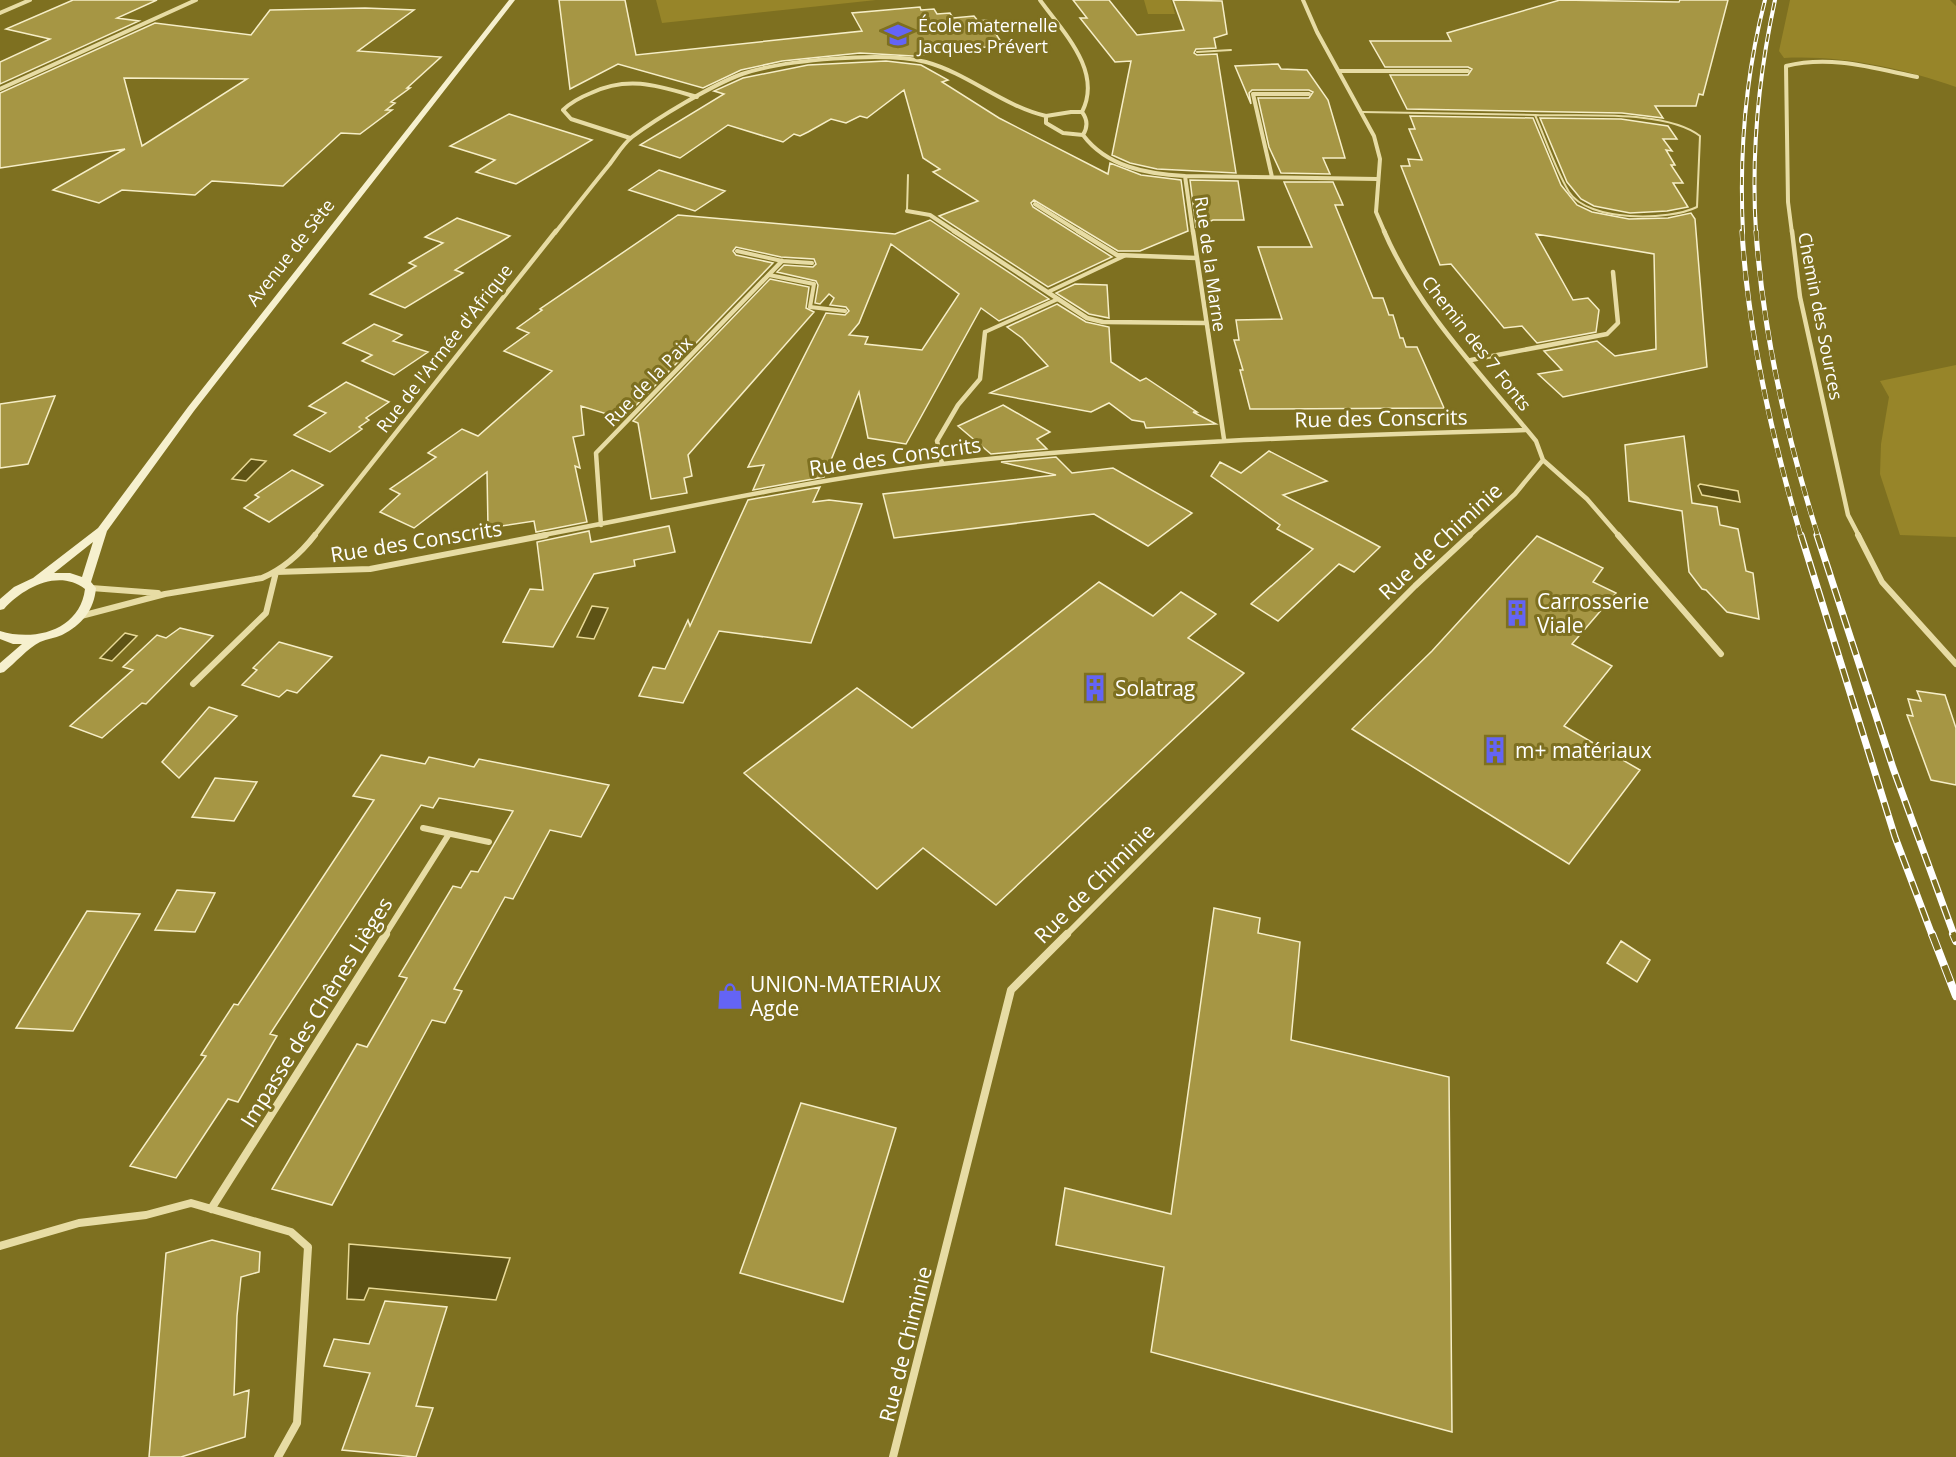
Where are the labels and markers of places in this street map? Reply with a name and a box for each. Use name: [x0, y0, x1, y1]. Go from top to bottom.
place label: École maternelle Jacques Prévert: [916, 13, 1058, 58]
school or university icon: École maternelle Jacques Prévert: [883, 20, 913, 50]
place label: Carrosserie Viale: [1537, 587, 1649, 639]
building icon: Carrosserie Viale: [1502, 598, 1532, 628]
building icon: Solatrag: [1080, 673, 1110, 703]
place label: Solatrag: [1115, 674, 1195, 702]
building icon: m+ matériaux: [1480, 735, 1510, 765]
place label: m+ matériaux: [1515, 736, 1652, 764]
place label: UNION-MATERIAUX Agde: [750, 970, 942, 1022]
shop icon: UNION-MATERIAUX Agde: [715, 981, 745, 1011]

